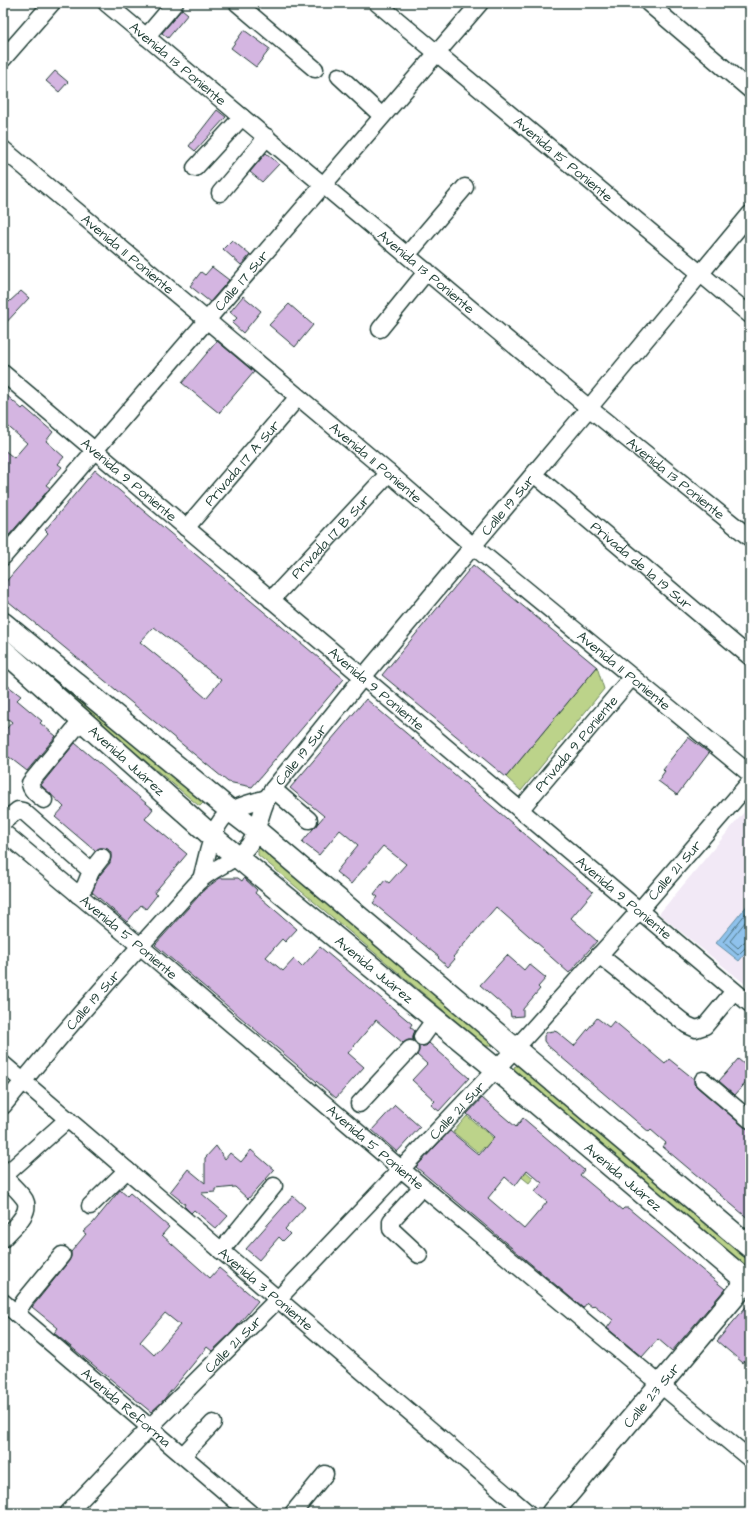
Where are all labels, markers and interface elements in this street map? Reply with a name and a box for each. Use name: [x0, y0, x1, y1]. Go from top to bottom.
street label: Avenida 13 Poniente: [125, 18, 231, 111]
street label: Avenida 15 Poniente: [509, 112, 617, 207]
street label: Avenida 11 Poniente: [76, 210, 178, 300]
street label: Avenida 13 Poniente: [373, 226, 479, 319]
street label: Calle 17 Sur: [210, 246, 274, 316]
street label: Privada 17 A Sur: [200, 416, 285, 511]
street label: Avenida 11 Poniente: [325, 418, 426, 508]
street label: Avenida 13 Poniente: [622, 433, 729, 525]
street label: Avenida 9 Poniente: [76, 434, 181, 527]
street label: Calle 19 Sur: [477, 471, 540, 540]
street label: Privada 17 B Sur: [287, 490, 375, 584]
street label: Privada de la 19 Sur: [586, 517, 696, 615]
street label: Avenida 11 Poniente: [572, 627, 675, 716]
street label: Avenida 9 Poniente: [324, 643, 429, 736]
street label: Privada 9 Poniente: [530, 691, 624, 797]
street label: Calle 19 Sur: [271, 720, 333, 790]
street label: Avenida Juárez: [84, 721, 169, 801]
street label: Calle 21 Sur: [643, 836, 707, 905]
street label: Avenida 9 Poniente: [571, 852, 676, 945]
street label: Avenida 5 Poniente: [75, 891, 182, 985]
street label: Avenida Juárez: [330, 932, 418, 1009]
street label: Calle 19 Sur: [62, 966, 126, 1035]
street label: Calle 21 Sur: [425, 1077, 491, 1145]
street label: Avenida 5 Poniente: [322, 1101, 428, 1195]
street label: Avenida Juárez: [579, 1139, 666, 1217]
street label: Avenida 3 Poniente: [213, 1243, 317, 1336]
street label: Calle 21 Sur: [200, 1311, 267, 1378]
street label: Calle 23 Sur: [619, 1359, 685, 1433]
street label: Avenida Reforma: [76, 1364, 175, 1452]

